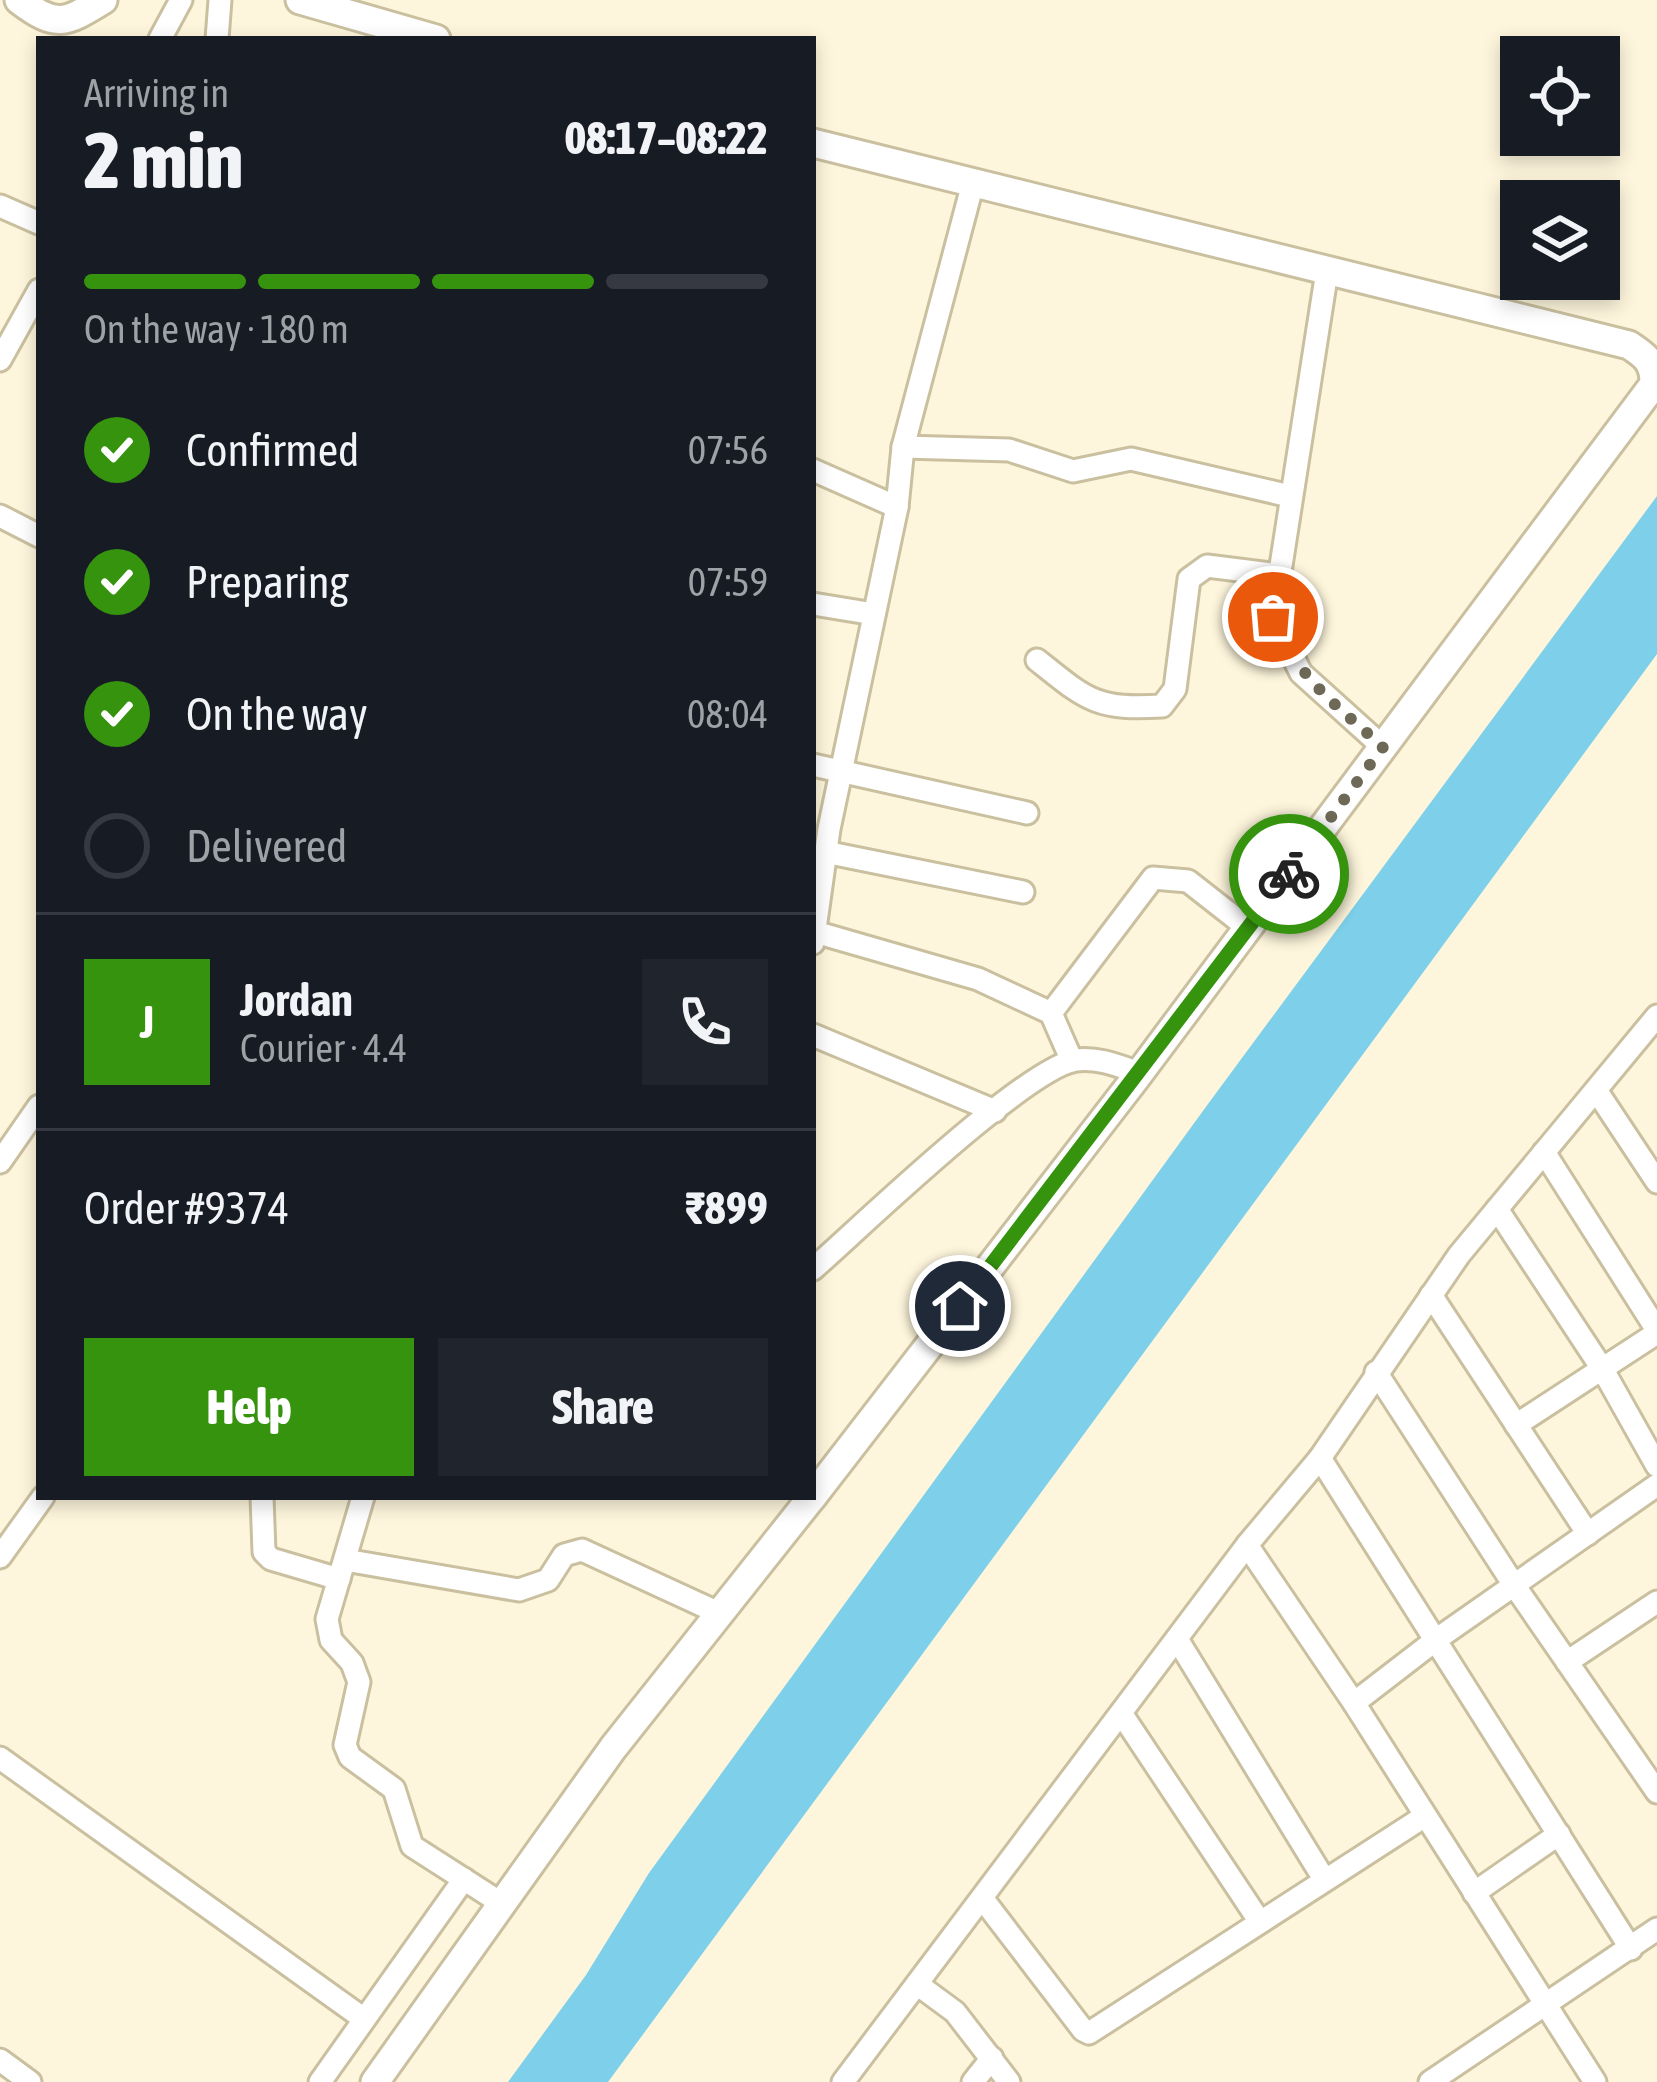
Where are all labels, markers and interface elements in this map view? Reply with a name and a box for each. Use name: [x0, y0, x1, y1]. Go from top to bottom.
map controls: [1500, 36, 1620, 300]
button: locate: [1500, 36, 1620, 156]
text: Arriving in: [84, 71, 229, 115]
text: 08:17–08:22: [565, 112, 768, 164]
text: 2 min: [84, 115, 243, 205]
button: layers: [1500, 180, 1620, 300]
text: On the way · 180 m: [84, 307, 349, 351]
icon: check: [84, 417, 150, 483]
text: Confirmed: [186, 424, 359, 476]
text: 07:56: [688, 428, 768, 472]
icon: check: [84, 549, 150, 615]
text: Preparing: [186, 556, 349, 608]
text: 07:59: [688, 560, 768, 604]
pin: [1222, 566, 1324, 668]
icon: bag: [1240, 584, 1306, 650]
icon: check: [84, 681, 150, 747]
text: On the way: [186, 688, 368, 740]
text: 08:04: [687, 692, 768, 736]
courier: [1229, 814, 1349, 934]
text: Delivered: [186, 820, 347, 872]
icon: bike: [1256, 841, 1322, 907]
button: phone: [642, 959, 768, 1085]
text: Jordan: [240, 974, 353, 1026]
text: J: [140, 996, 154, 1048]
text: Courier · 4.4: [240, 1026, 407, 1070]
text: Order #9374: [84, 1182, 289, 1234]
text: ₹899: [685, 1182, 768, 1234]
pin: [909, 1255, 1011, 1357]
icon: home: [927, 1273, 993, 1339]
button: Help: [84, 1338, 414, 1476]
button: Share: [438, 1338, 768, 1476]

